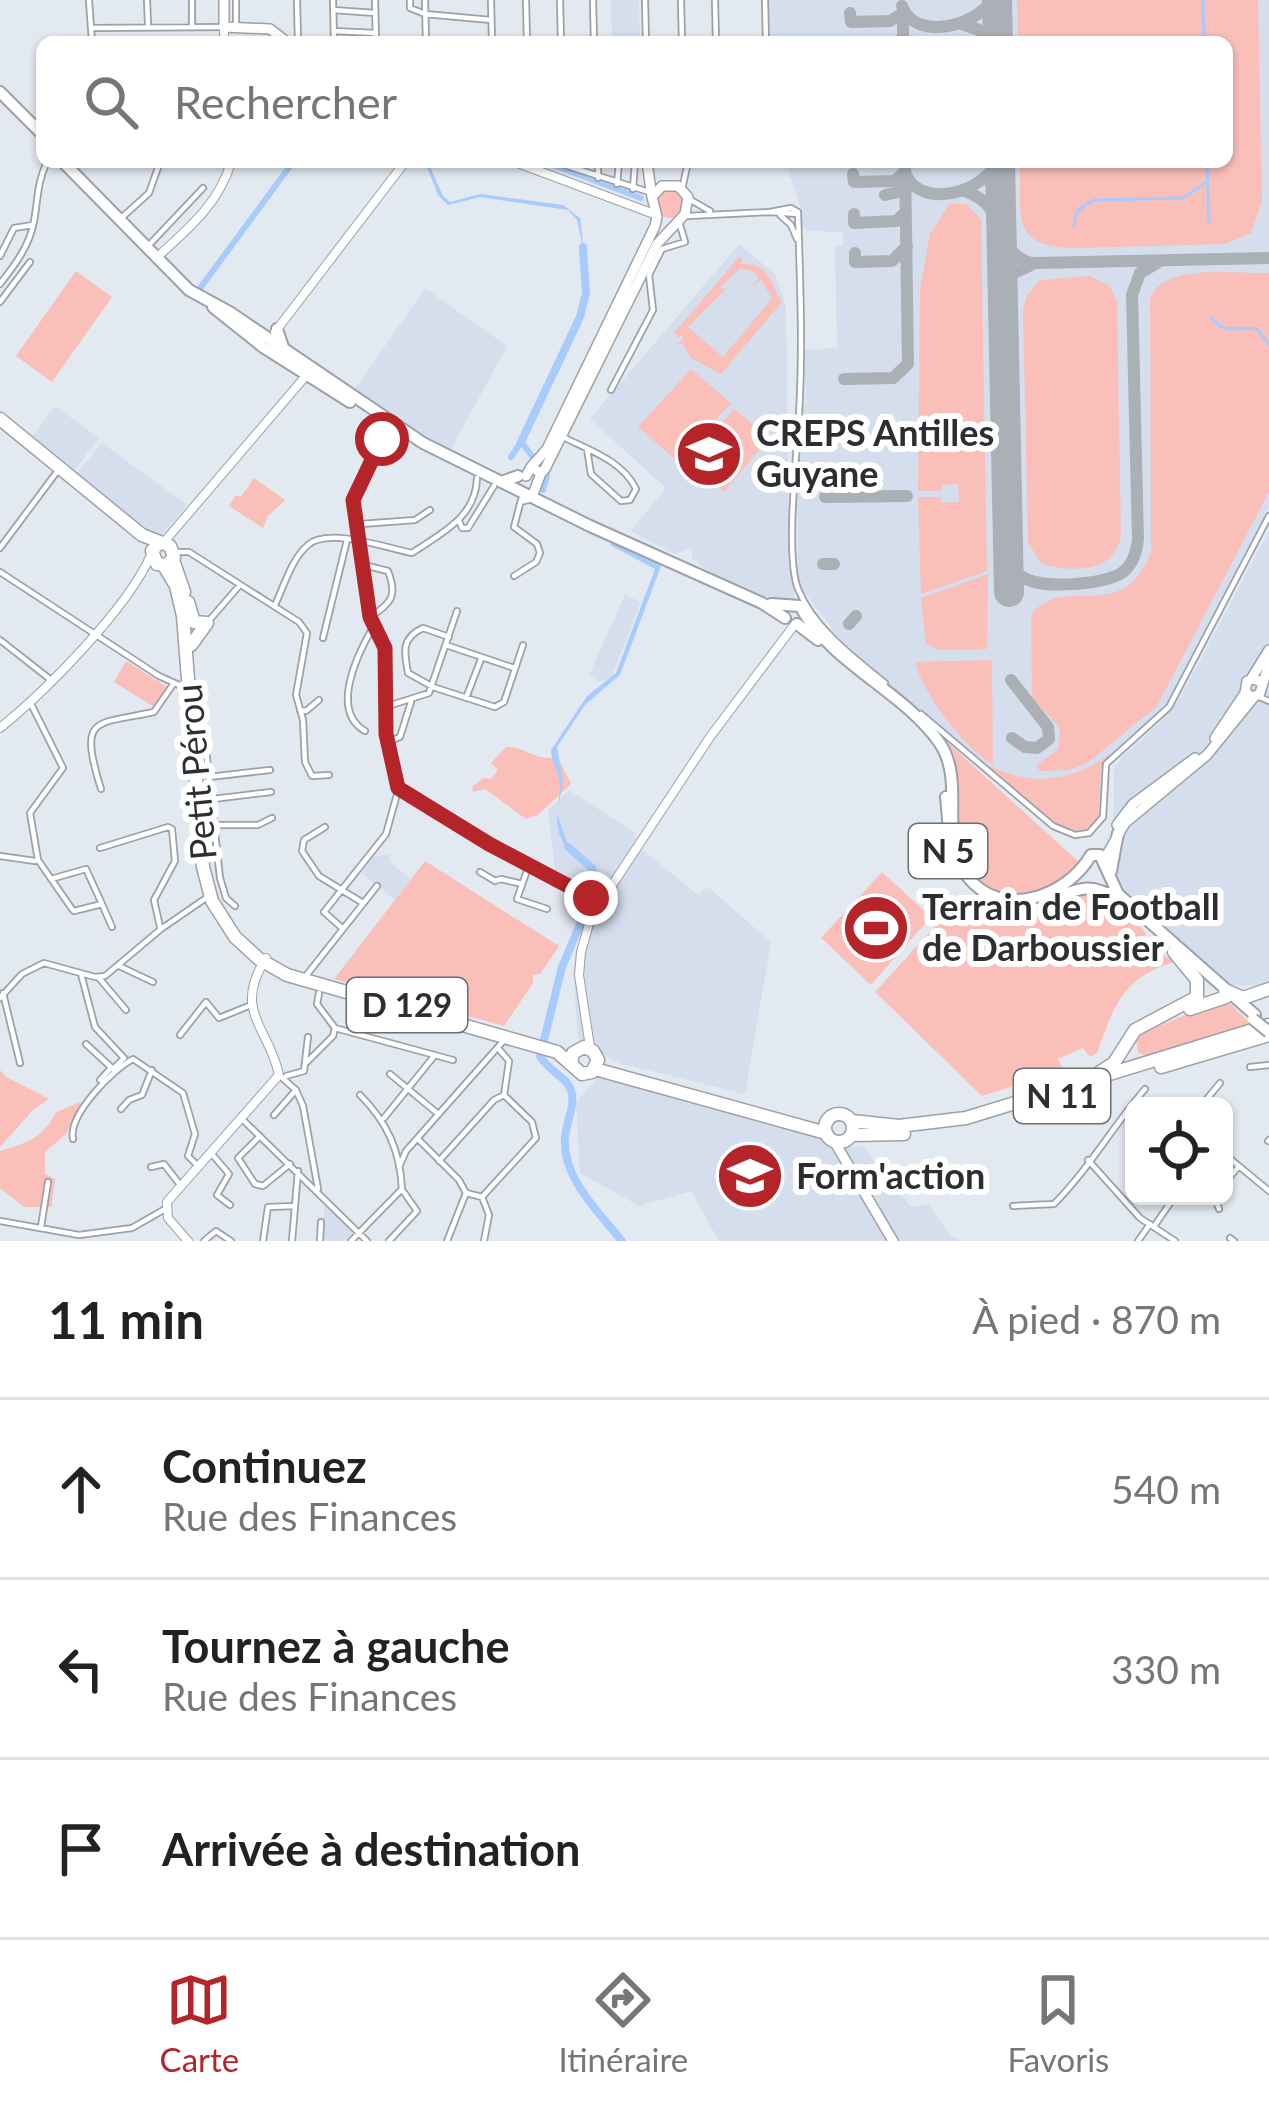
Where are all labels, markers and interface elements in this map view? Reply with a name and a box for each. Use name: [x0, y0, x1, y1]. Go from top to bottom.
search box: [36, 36, 1233, 168]
icon: search: [78, 69, 144, 135]
text: Rechercher: [174, 75, 397, 129]
place label: CREPS Antilles Guyane: [756, 410, 994, 495]
route start: [355, 412, 409, 466]
school or university icon: CREPS Antilles Guyane: [674, 419, 744, 489]
street label: Petit Pérou: [165, 682, 225, 862]
road number: N 5: [909, 824, 987, 878]
route end: [564, 871, 618, 925]
place label: Terrain de Football de Darboussier: [922, 884, 1220, 969]
sports icon: Terrain de Football de Darboussier: [841, 893, 911, 963]
road number: D 129: [347, 978, 467, 1032]
road number: N 11: [1014, 1069, 1110, 1123]
map controls: [1125, 1097, 1233, 1205]
button: locate: [1125, 1097, 1233, 1205]
school or university icon: Form'action: [715, 1141, 785, 1211]
place label: Form'action: [796, 1153, 985, 1197]
text: 11 min: [48, 1289, 204, 1350]
text: À pied · 870 m: [972, 1296, 1221, 1342]
text: Continuez: [162, 1439, 367, 1493]
icon: ahead: [48, 1456, 114, 1522]
text: 540 m: [1111, 1466, 1221, 1512]
text: Rue des Finances: [162, 1493, 457, 1539]
text: Tournez à gauche: [162, 1619, 509, 1673]
icon: left: [48, 1636, 114, 1702]
text: 330 m: [1111, 1646, 1221, 1692]
text: Rue des Finances: [162, 1673, 457, 1719]
icon: arrive: [48, 1816, 114, 1882]
text: Arrivée à destination: [162, 1822, 580, 1876]
tab: Carte: [160, 1967, 239, 2079]
tab: Itinéraire: [558, 1967, 688, 2079]
tab: Favoris: [1007, 1967, 1109, 2079]

